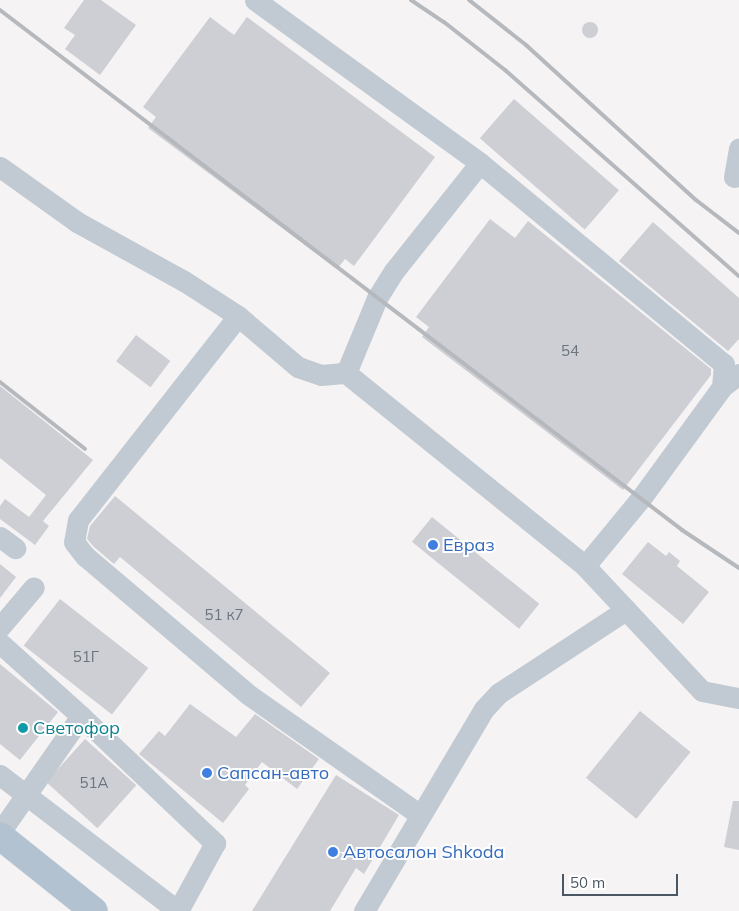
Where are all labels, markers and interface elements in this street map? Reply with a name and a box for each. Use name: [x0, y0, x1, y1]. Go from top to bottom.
house number: 54: [561, 342, 579, 360]
place label: Евраз: [443, 534, 495, 556]
marker: Евраз: [427, 539, 439, 551]
house number: 51 к7: [205, 606, 243, 624]
house number: 51Г: [73, 648, 99, 666]
place label: Светофор: [33, 717, 120, 739]
marker: Светофор: [17, 722, 29, 734]
place label: Сапсан-авто: [217, 762, 329, 784]
marker: Сапсан-авто: [201, 767, 213, 779]
house number: 51А: [79, 774, 109, 792]
place label: Автосалон Shkoda: [343, 841, 504, 863]
marker: Автосалон Shkoda: [327, 846, 339, 858]
scale bar: [564, 864, 680, 896]
text: 50 m: [570, 873, 605, 892]

